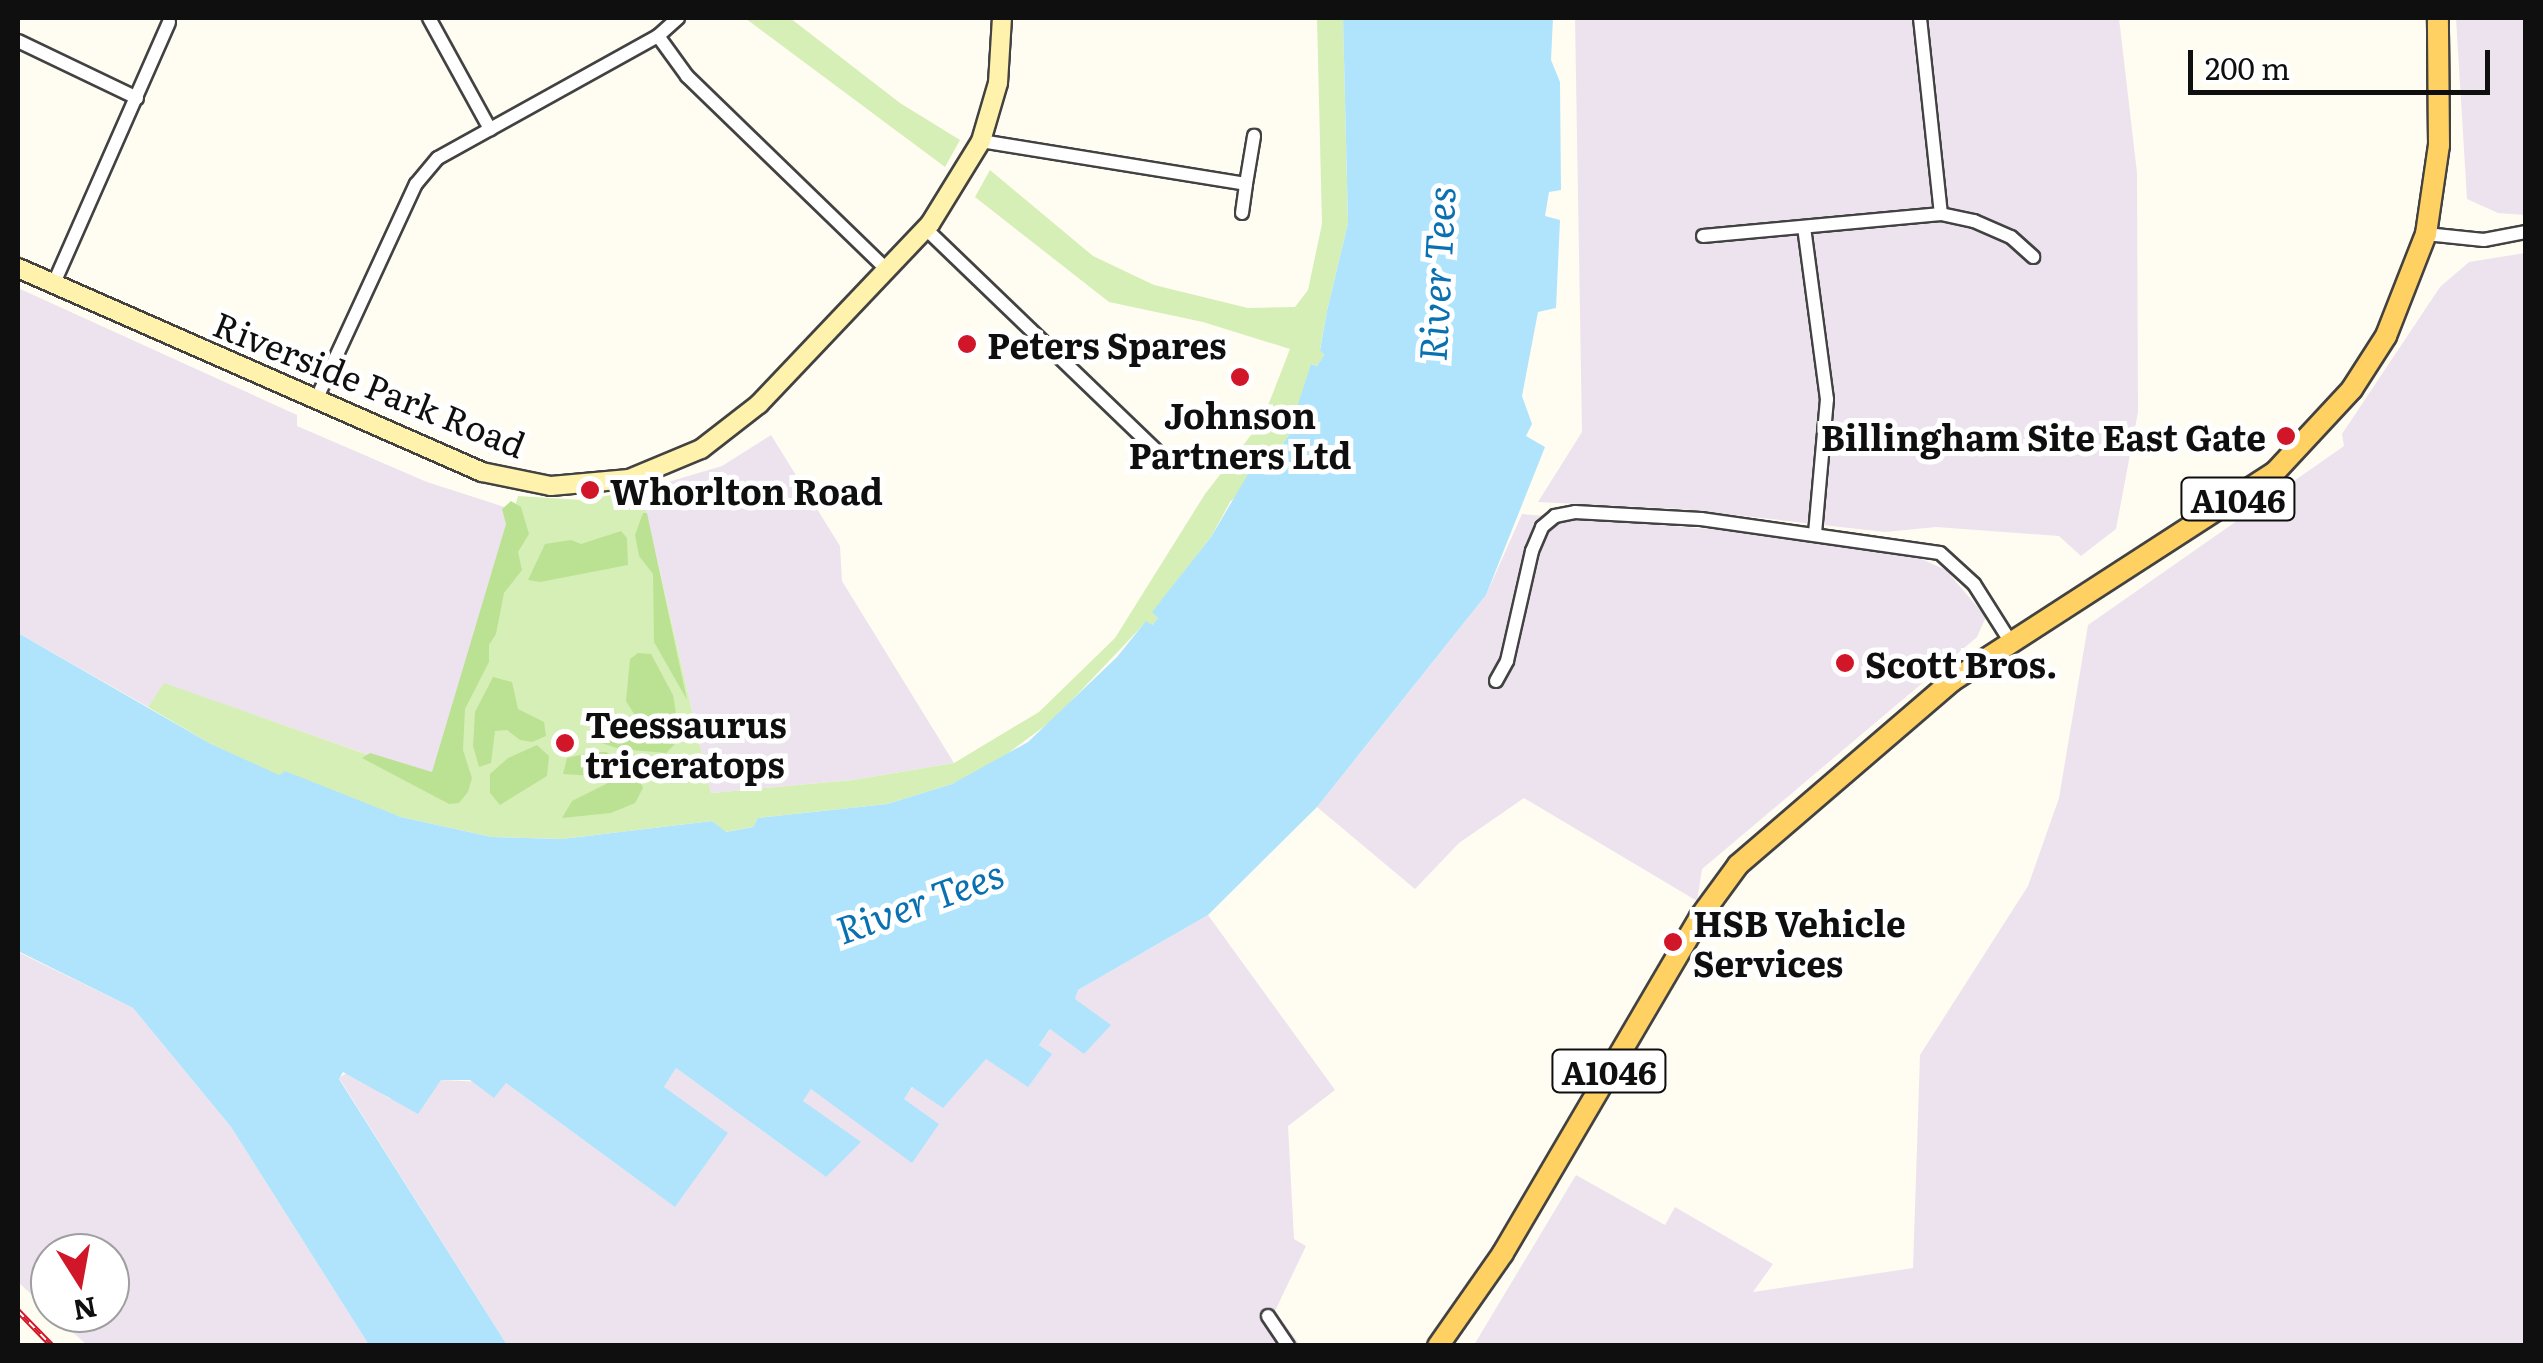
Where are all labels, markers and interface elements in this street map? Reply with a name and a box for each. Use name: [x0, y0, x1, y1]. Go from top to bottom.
scale bar: [2193, 30, 2496, 92]
text: 200 m: [2205, 45, 2290, 89]
water label: River Tees: [1408, 185, 1462, 363]
street label: Riverside Park Road: [208, 301, 532, 465]
place label: Peters Spares: [987, 323, 1227, 365]
marker: Peters Spares: [956, 333, 978, 355]
marker: Johnson Partners Ltd: [1229, 366, 1251, 388]
place label: Johnson Partners Ltd: [1128, 393, 1352, 475]
place label: Billingham Site East Gate: [1821, 415, 2266, 457]
marker: Billingham Site East Gate: [2275, 425, 2297, 447]
place label: Whorlton Road: [610, 469, 883, 511]
road number: A1046: [2178, 472, 2298, 526]
marker: Whorlton Road: [579, 479, 601, 501]
place label: Scott Bros.: [1865, 642, 2058, 684]
marker: Scott Bros.: [1834, 652, 1856, 674]
place label: Teessaurus triceratops: [585, 702, 787, 784]
marker: Teessaurus triceratops: [554, 732, 576, 754]
water label: River Tees: [829, 849, 1009, 951]
place label: HSB Vehicle Services: [1693, 901, 1906, 983]
marker: HSB Vehicle Services: [1662, 931, 1684, 953]
road number: A1046: [1549, 1044, 1669, 1098]
north arrow: [30, 1233, 130, 1333]
text: N: [70, 1288, 101, 1333]

